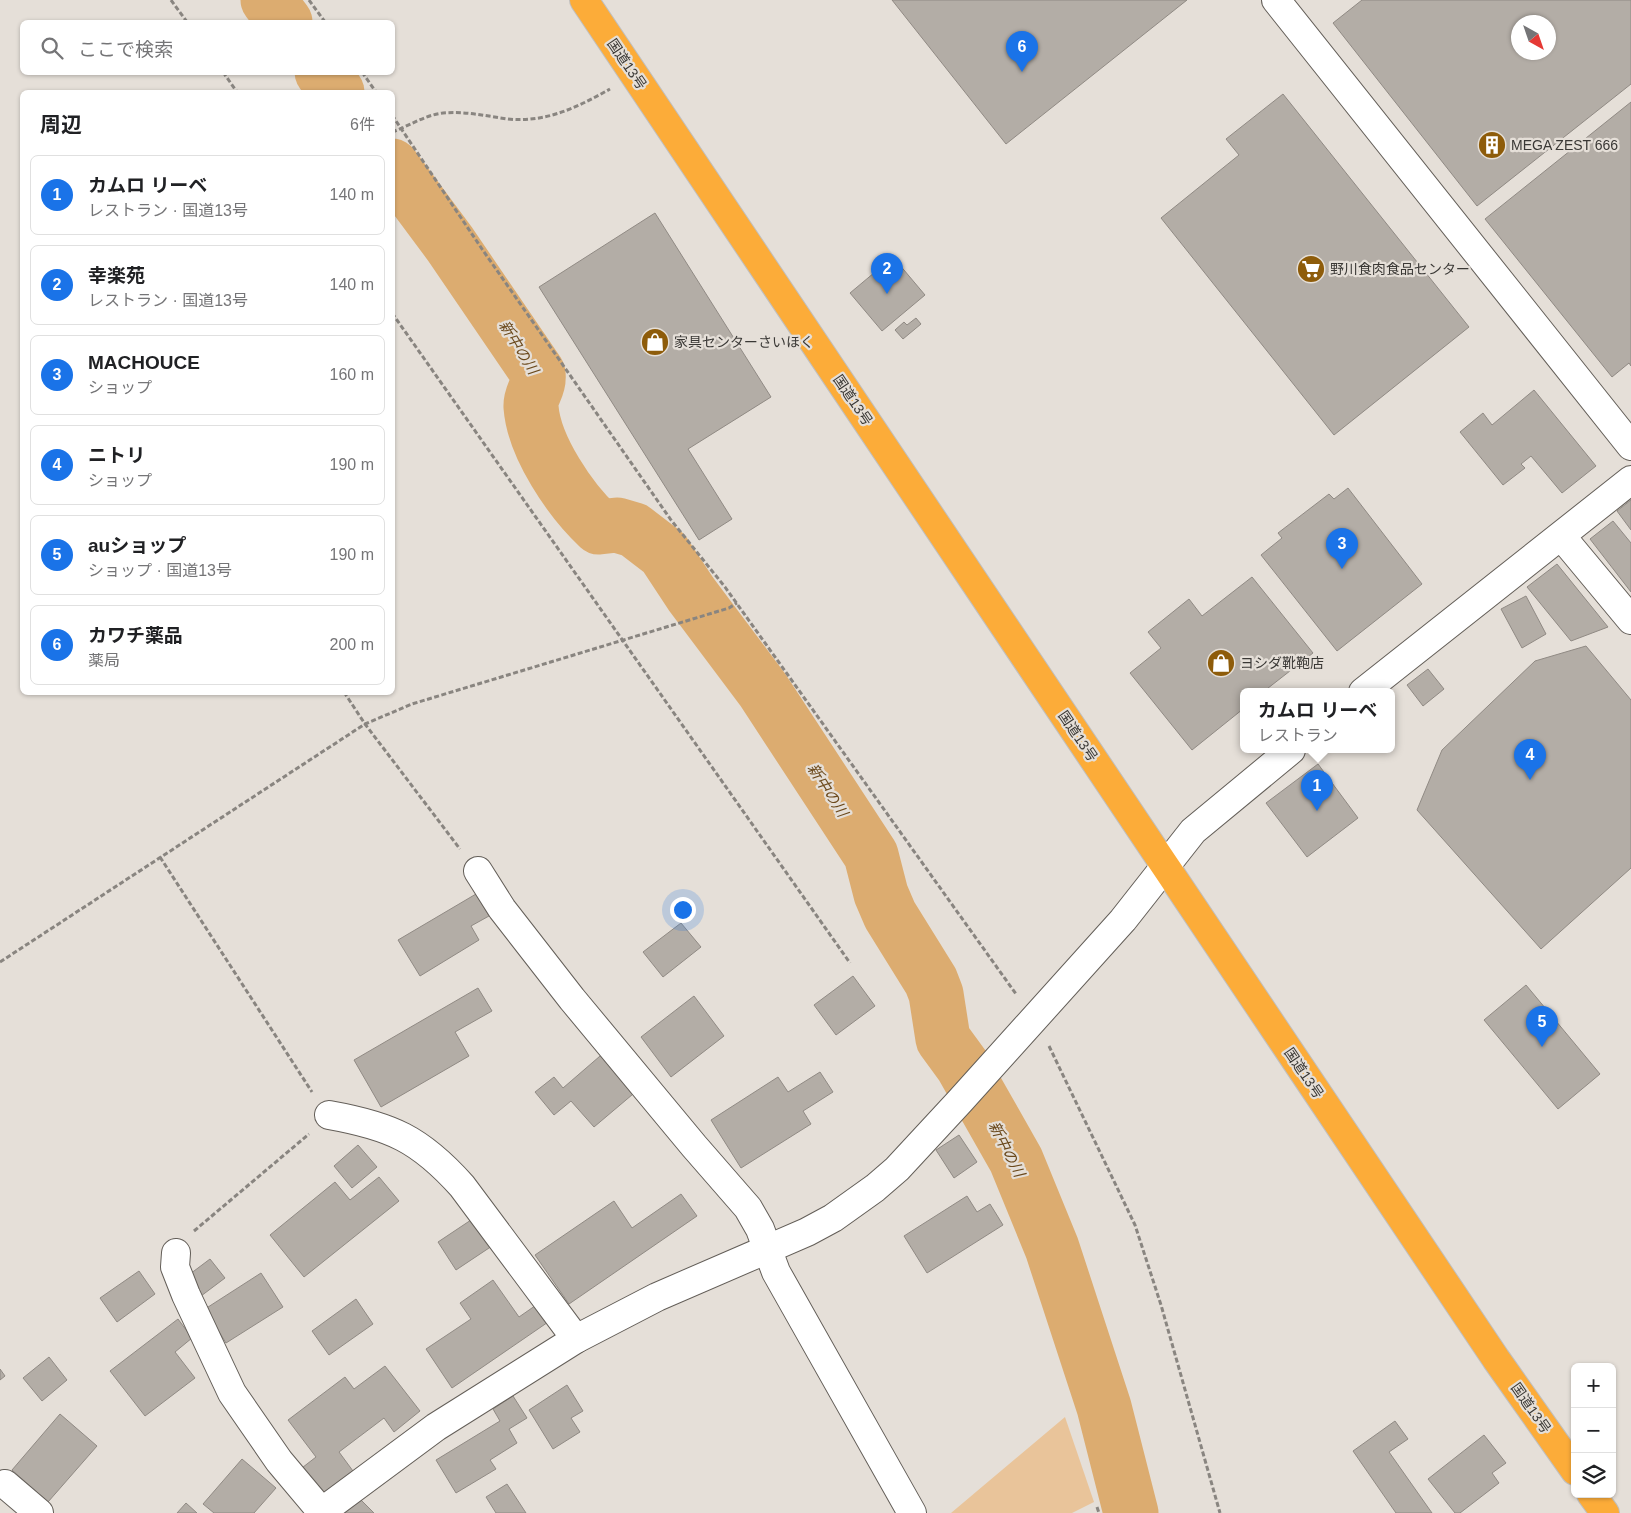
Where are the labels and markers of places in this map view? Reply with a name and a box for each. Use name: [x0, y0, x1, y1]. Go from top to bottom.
pin: 6: [1006, 31, 1038, 72]
building icon: MEGA ZEST 666: [1477, 130, 1507, 160]
place label: MEGA ZEST 666: [1511, 137, 1618, 153]
pin: 2: [871, 253, 903, 294]
supermarket icon: 野川食肉食品センター: [1296, 254, 1326, 284]
place label: 野川食肉食品センター: [1330, 261, 1470, 277]
shop icon: 家具センターさいほく: [640, 327, 670, 357]
place label: 家具センターさいほく: [674, 334, 814, 350]
pin: 3: [1326, 528, 1358, 569]
shop icon: ヨシダ靴鞄店: [1206, 648, 1236, 678]
place label: ヨシダ靴鞄店: [1240, 655, 1324, 671]
pin: 4: [1514, 739, 1546, 780]
pin: 1: [1301, 770, 1333, 811]
pin: 5: [1526, 1006, 1558, 1047]

